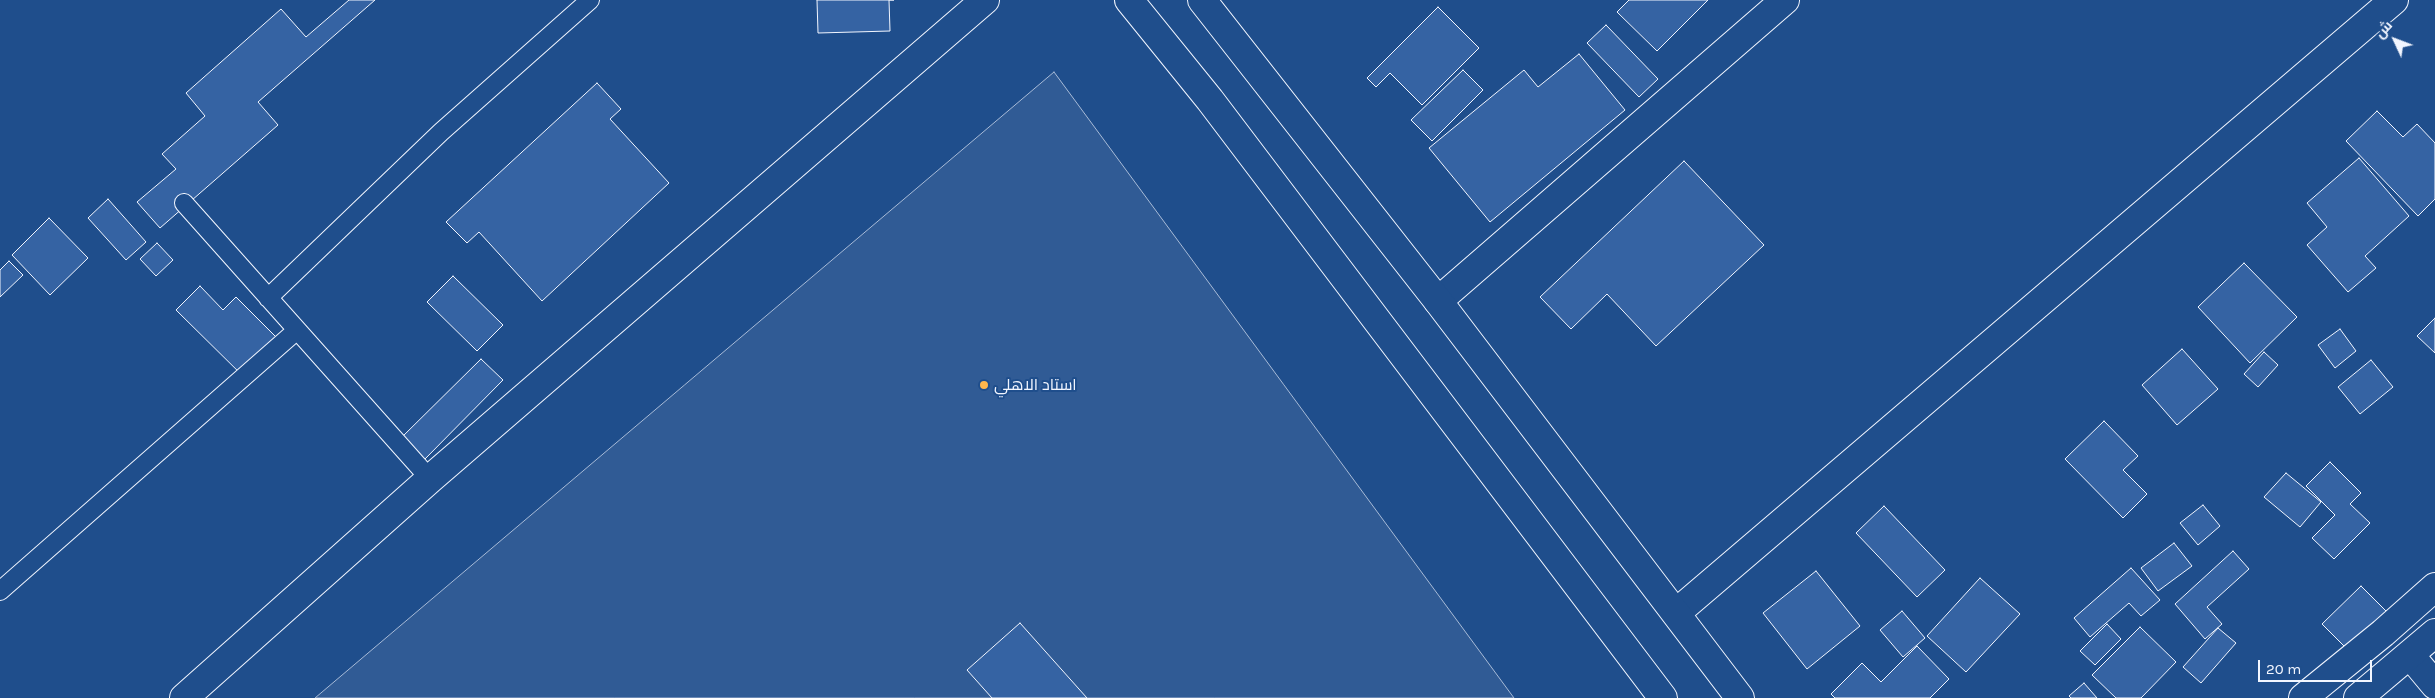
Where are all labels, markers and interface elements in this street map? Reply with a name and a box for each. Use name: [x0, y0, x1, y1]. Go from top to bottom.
north arrow: [2370, 15, 2420, 65]
text: ش: [2371, 17, 2396, 42]
place label: استاد الاهلي: [994, 375, 1077, 395]
marker: استاد الاهلي: [978, 379, 990, 391]
scale bar: [2260, 650, 2374, 682]
text: 20 m: [2266, 660, 2301, 678]

